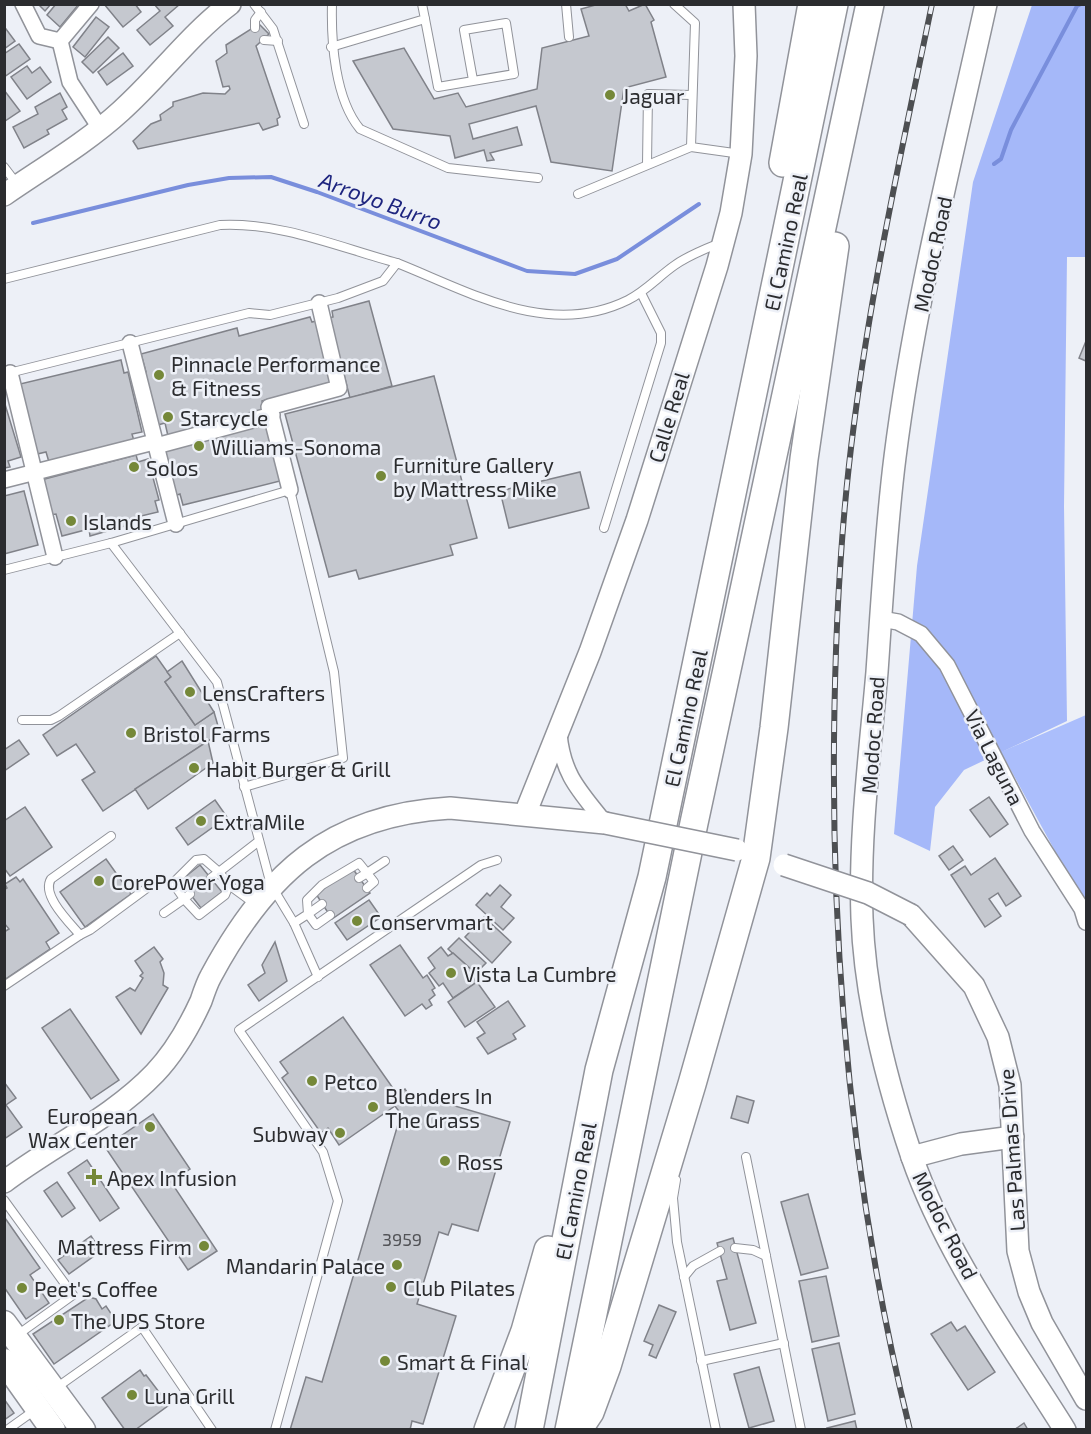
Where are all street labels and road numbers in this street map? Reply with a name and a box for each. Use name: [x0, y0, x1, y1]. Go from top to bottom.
street label: El Camino Real: [758, 170, 812, 313]
street label: Modoc Road: [908, 194, 956, 314]
street label: Calle Real: [642, 368, 694, 466]
street label: El Camino Real: [658, 646, 712, 789]
street label: Modoc Road: [855, 675, 889, 795]
street label: Via Laguna: [960, 705, 1030, 809]
street label: Las Palmas Drive: [993, 1068, 1029, 1232]
street label: El Camino Real: [549, 1119, 601, 1262]
street label: Modoc Road: [908, 1167, 984, 1283]

